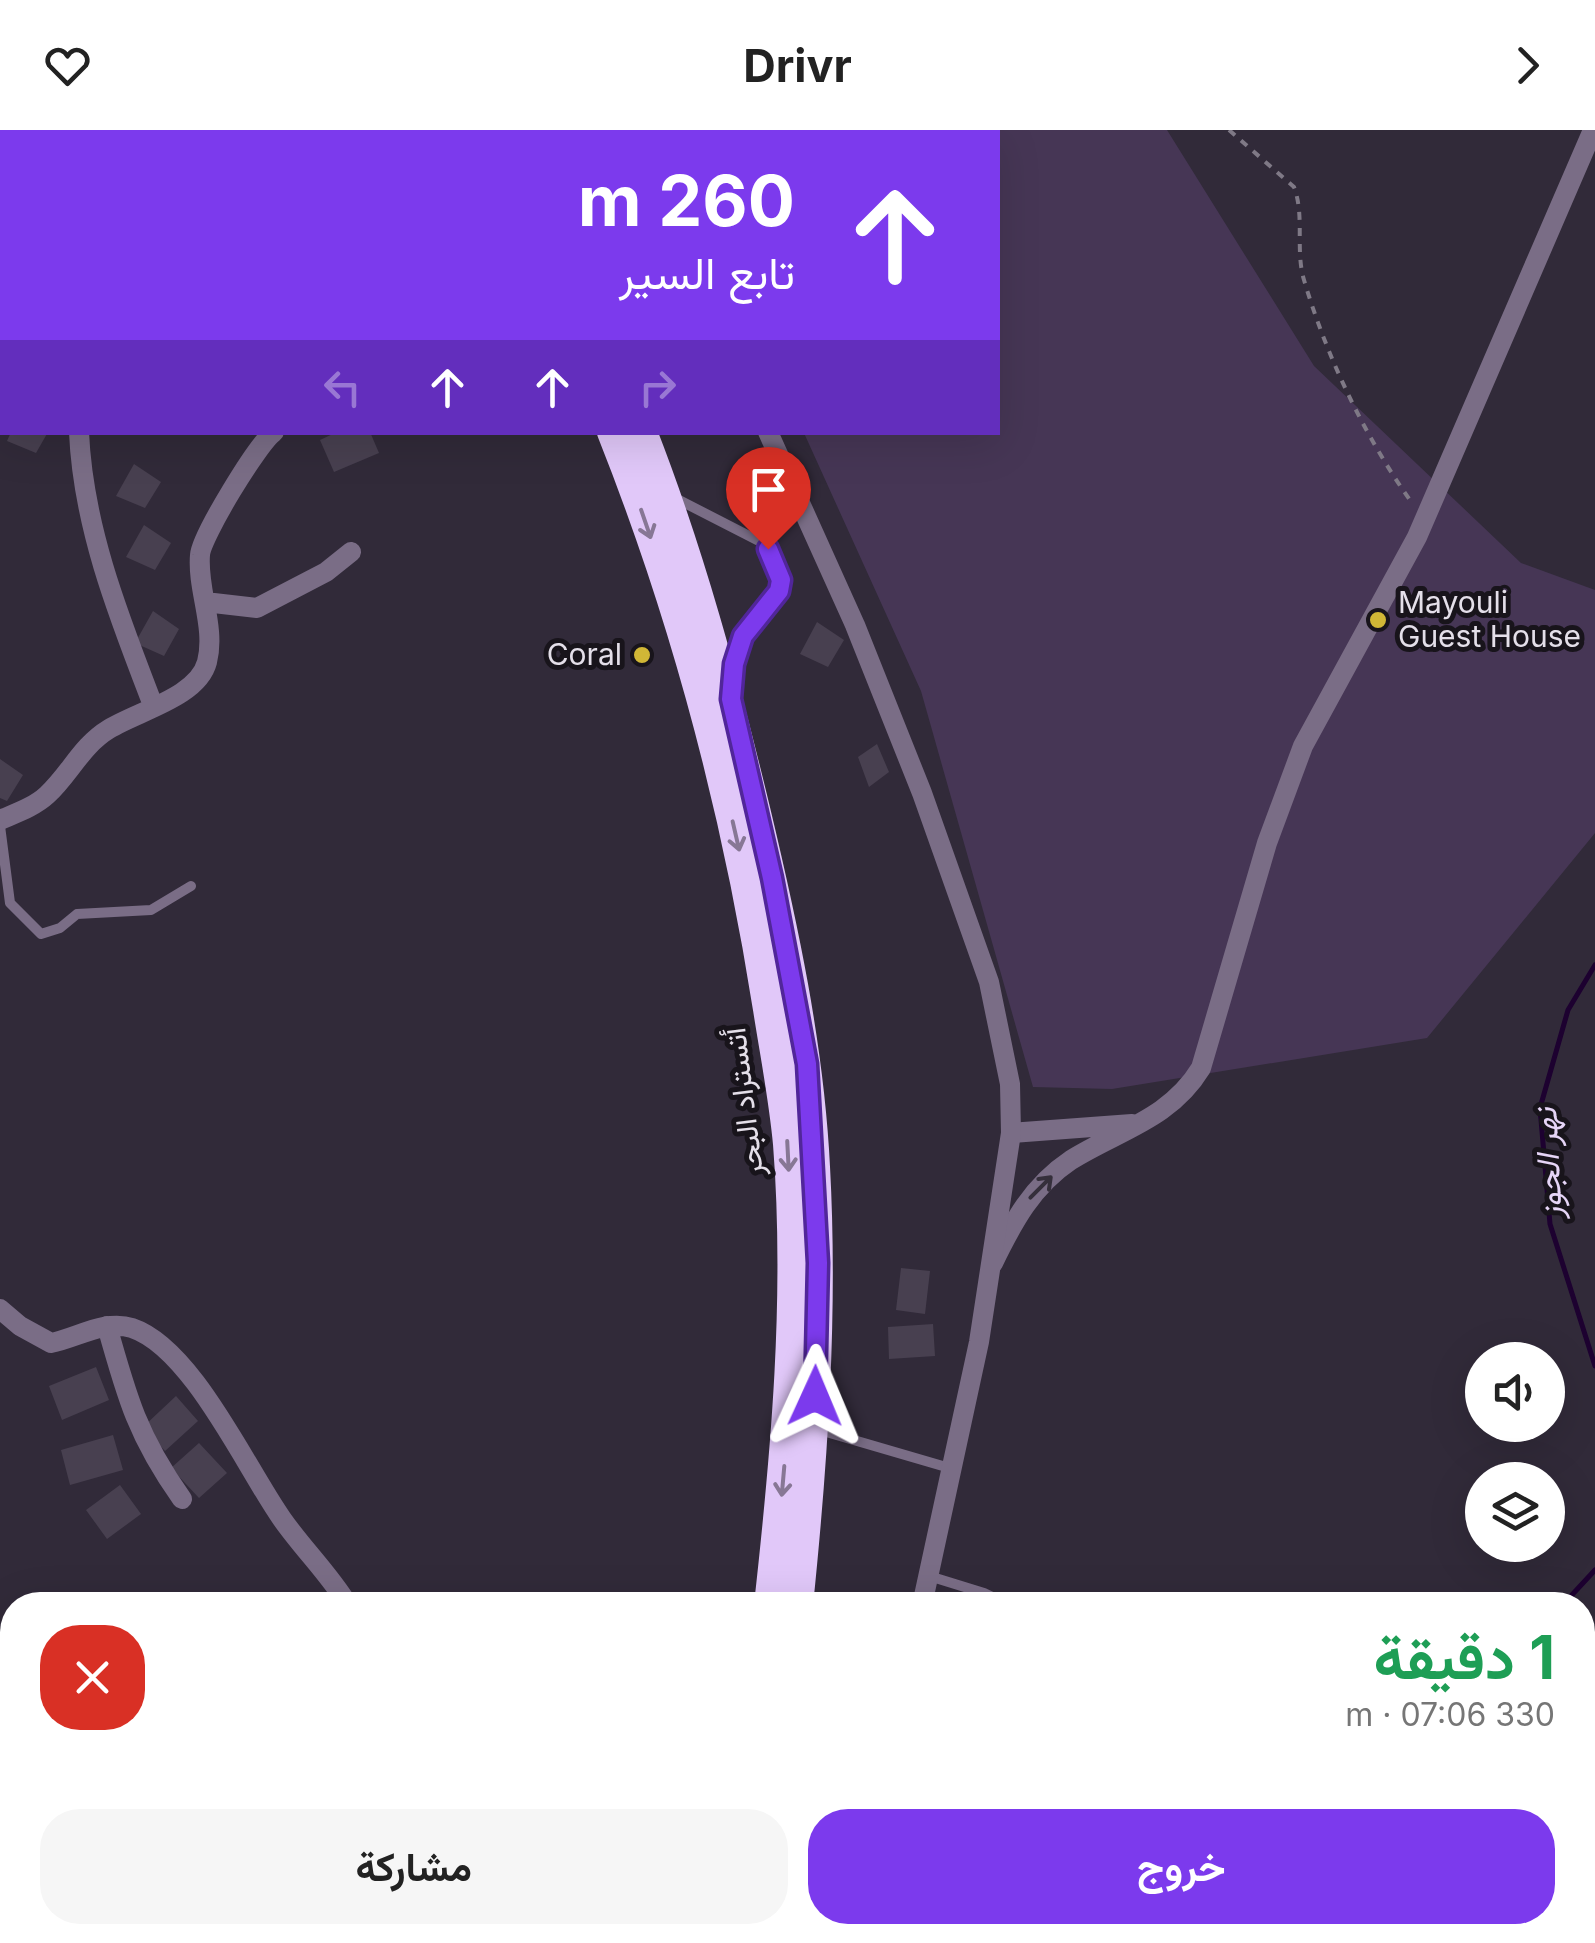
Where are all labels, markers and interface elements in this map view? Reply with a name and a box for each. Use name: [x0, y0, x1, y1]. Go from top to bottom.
icon: heart: [40, 38, 95, 93]
text: Drivr: [743, 38, 852, 93]
icon: forward: [1500, 38, 1555, 93]
text: 260 m: [578, 158, 795, 243]
icon: ahead: [830, 170, 960, 300]
text: تابع السير: [619, 245, 795, 300]
icon: left: [315, 360, 370, 415]
icon: ahead: [420, 360, 475, 415]
icon: ahead: [525, 360, 580, 415]
icon: right: [630, 360, 685, 415]
pin: [726, 447, 811, 550]
icon: arrive: [741, 462, 796, 517]
one-way arrow: [638, 507, 656, 538]
place label: Mayouli Guest House: [1398, 584, 1581, 654]
marker: Mayouli Guest House: [1367, 609, 1389, 631]
place label: Coral: [547, 636, 622, 672]
marker: Coral: [631, 644, 653, 666]
one-way arrow: [728, 819, 746, 851]
street label: أتستراد البحر: [716, 1026, 771, 1180]
water label: نهر الجوز: [1525, 1105, 1571, 1221]
one-way arrow: [779, 1140, 798, 1172]
one-way arrow: [1028, 1176, 1052, 1200]
map controls: [1465, 1342, 1565, 1562]
button: sound: [1465, 1342, 1565, 1442]
position arrow: [763, 1344, 867, 1448]
button: layers: [1465, 1462, 1565, 1562]
one-way arrow: [773, 1465, 792, 1497]
text: 1 دقيقة: [1373, 1621, 1555, 1693]
button: close: [40, 1625, 145, 1730]
text: 330 m · 07:06: [1345, 1695, 1555, 1734]
button: مشاركة: [40, 1809, 788, 1924]
button: خروج: [808, 1809, 1555, 1924]

